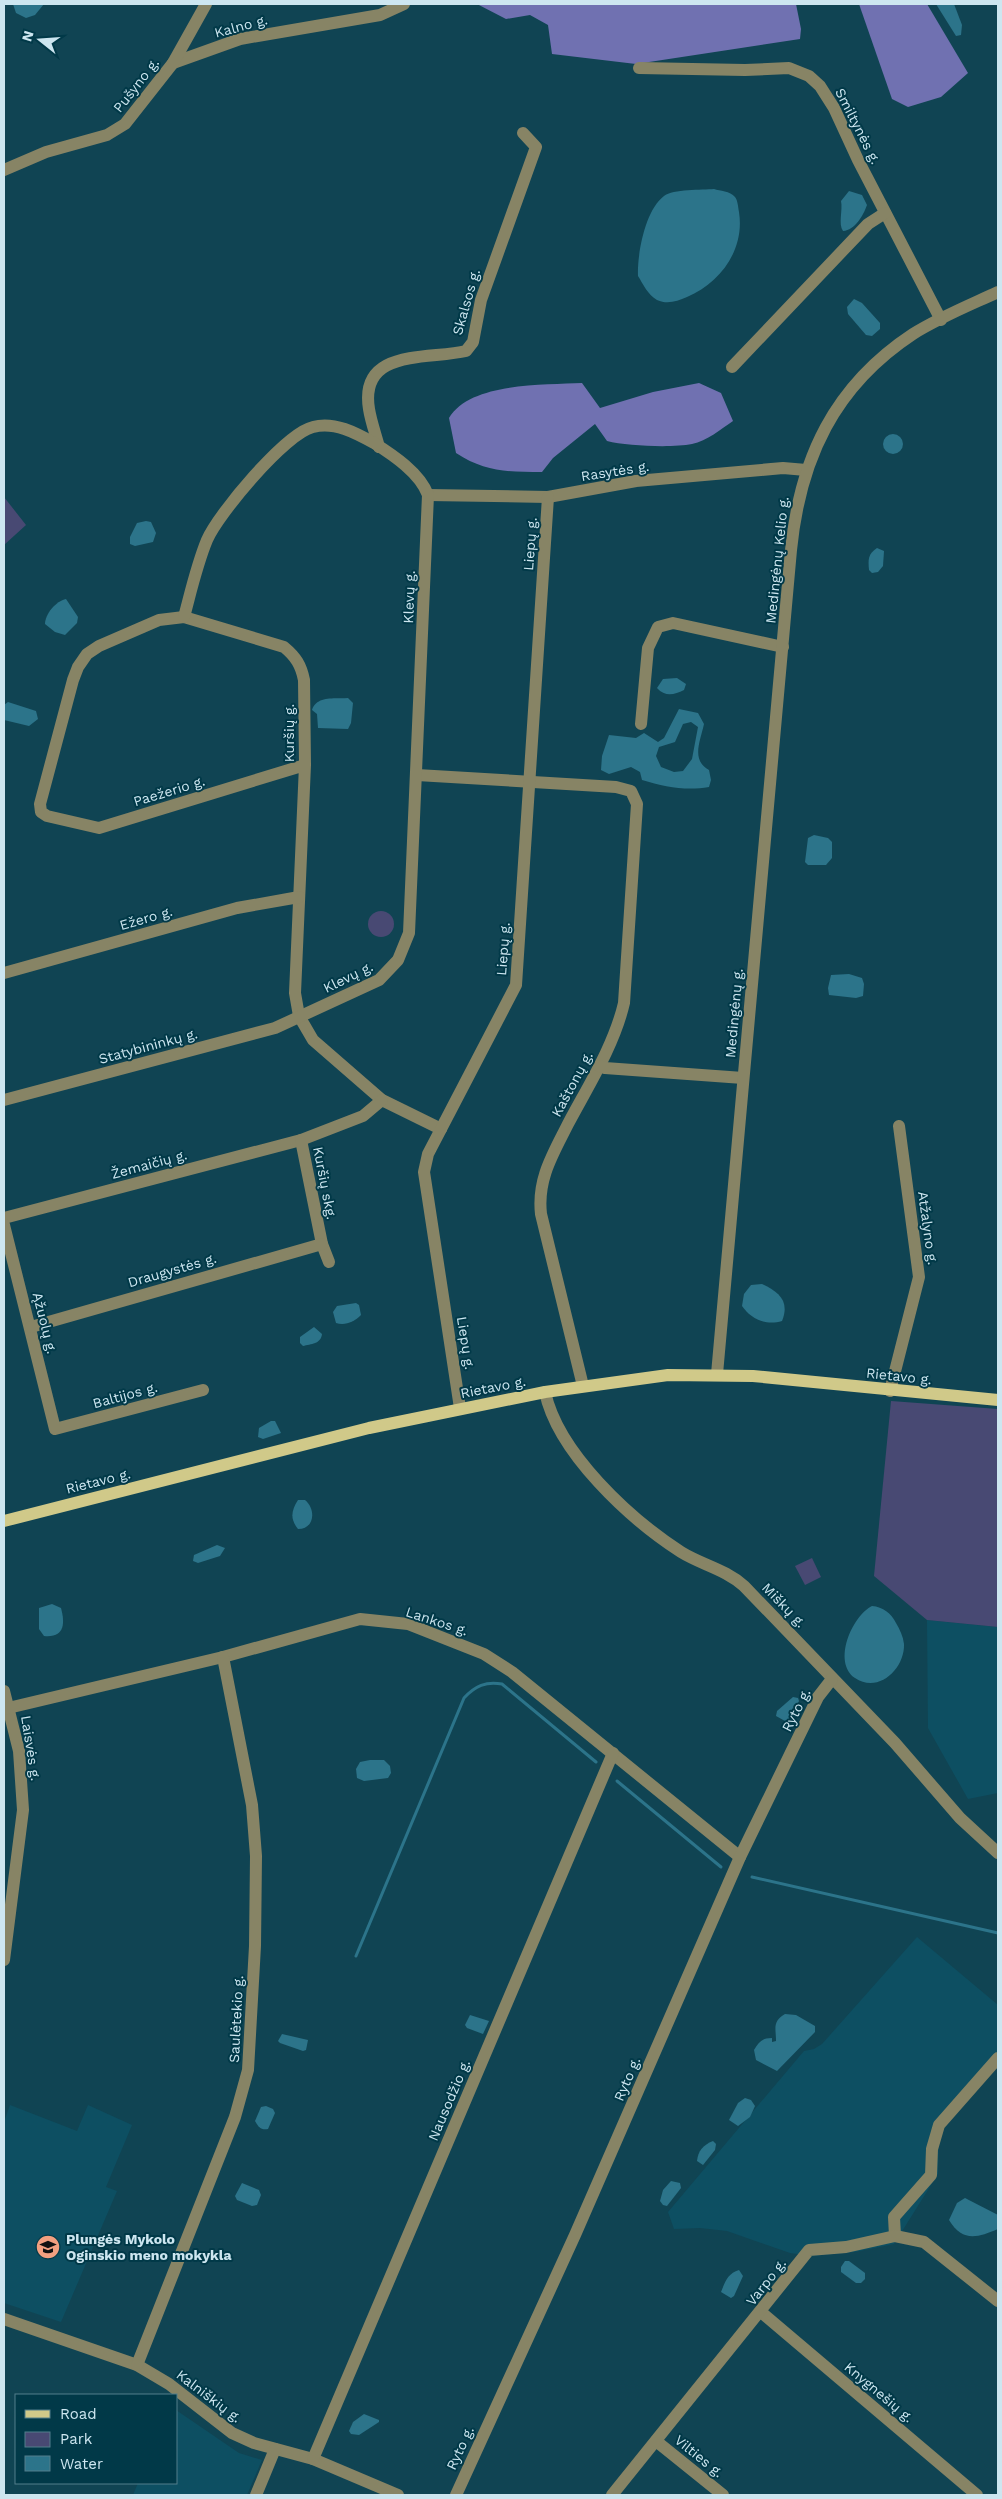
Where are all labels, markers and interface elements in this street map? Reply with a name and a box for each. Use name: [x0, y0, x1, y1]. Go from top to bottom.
street label: Kalno g.: [213, 11, 269, 41]
north arrow: [15, 15, 65, 65]
text: N: [18, 29, 37, 43]
street label: Pušyno g.: [110, 55, 162, 115]
street label: Smiltynės g.: [832, 85, 884, 167]
street label: Skalsos g.: [449, 267, 483, 337]
street label: Rasytės g.: [580, 458, 650, 484]
street label: Medingėnų Kelio g.: [762, 496, 792, 624]
street label: Liepų g.: [520, 517, 540, 571]
street label: Klevų g.: [400, 570, 418, 624]
street label: Kuršių g.: [281, 704, 297, 762]
street label: Paežerio g.: [131, 773, 207, 809]
street label: Ežero g.: [118, 903, 174, 933]
street label: Liepų g.: [493, 922, 513, 976]
street label: Klevų g.: [321, 958, 375, 996]
street label: Medingėnų g.: [722, 968, 746, 1058]
street label: Statybininkų g.: [97, 1025, 199, 1067]
street label: Kaštonų g.: [548, 1049, 596, 1119]
street label: Kuršių skg.: [310, 1145, 340, 1221]
street label: Žemaičių g.: [109, 1146, 189, 1182]
street label: Atžalyno g.: [915, 1190, 941, 1266]
street label: Draugystės g.: [126, 1250, 218, 1290]
street label: Ąžuolų g.: [30, 1291, 60, 1355]
street label: Liepų g.: [454, 1315, 478, 1371]
street label: Rietavo g.: [865, 1365, 933, 1387]
street label: Rietavo g.: [459, 1373, 527, 1401]
street label: Baltijos g.: [91, 1379, 159, 1411]
street label: Rietavo g.: [64, 1465, 132, 1497]
street label: Miškų g.: [759, 1579, 809, 1631]
street label: Lankos g.: [404, 1603, 470, 1639]
street label: Ryto g.: [778, 1686, 814, 1734]
street label: Laisvės g.: [18, 1714, 44, 1782]
street label: Saulėtekio g.: [226, 1975, 246, 2063]
street label: Ryto g.: [611, 2055, 643, 2103]
street label: Nausodžio g.: [425, 2057, 473, 2143]
place label: Plungės Mykolo Oginskio meno mokykla: [66, 2231, 232, 2263]
school or university icon: Plungės Mykolo Oginskio meno mokykla: [35, 2234, 61, 2260]
street label: Varpo g.: [743, 2255, 789, 2309]
street label: Knygnešių g.: [841, 2359, 917, 2425]
street label: Kalniškių g.: [173, 2366, 245, 2426]
legend: [15, 2394, 178, 2484]
text: Road: [60, 2405, 97, 2423]
street label: Ryto g.: [443, 2424, 477, 2472]
text: Park: [60, 2430, 93, 2448]
street label: Vilties g.: [672, 2432, 726, 2480]
text: Water: [60, 2455, 103, 2473]

